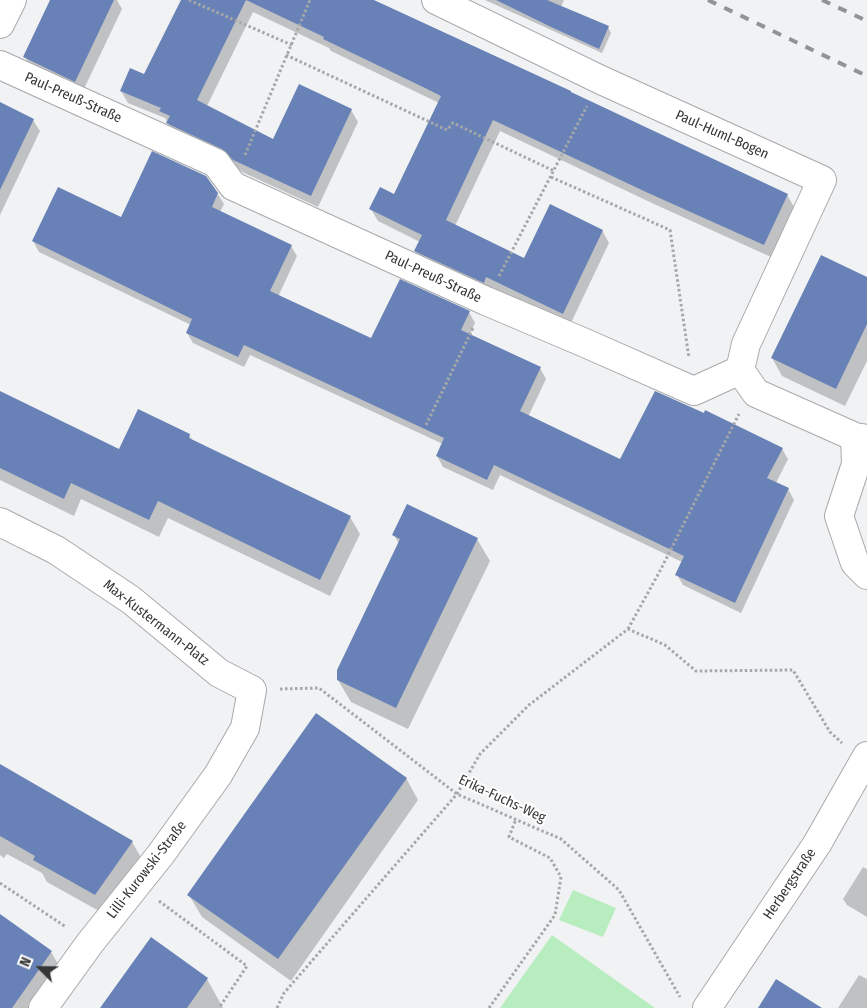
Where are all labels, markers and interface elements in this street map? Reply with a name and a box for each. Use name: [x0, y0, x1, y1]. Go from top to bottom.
street label: Paul-Preuß-Straße: [22, 69, 124, 127]
street label: Paul-Huml-Bogen: [673, 107, 771, 163]
street label: Paul-Preuß-Straße: [382, 247, 484, 307]
street label: Max-Kustermann-Platz: [100, 576, 212, 670]
street label: Erika-Fuchs-Weg: [456, 771, 548, 827]
street label: Lilli-Kurowski-Straße: [104, 818, 190, 922]
street label: Herbergstraße: [760, 845, 820, 923]
north arrow: [15, 943, 65, 993]
text: N: [16, 955, 35, 969]

